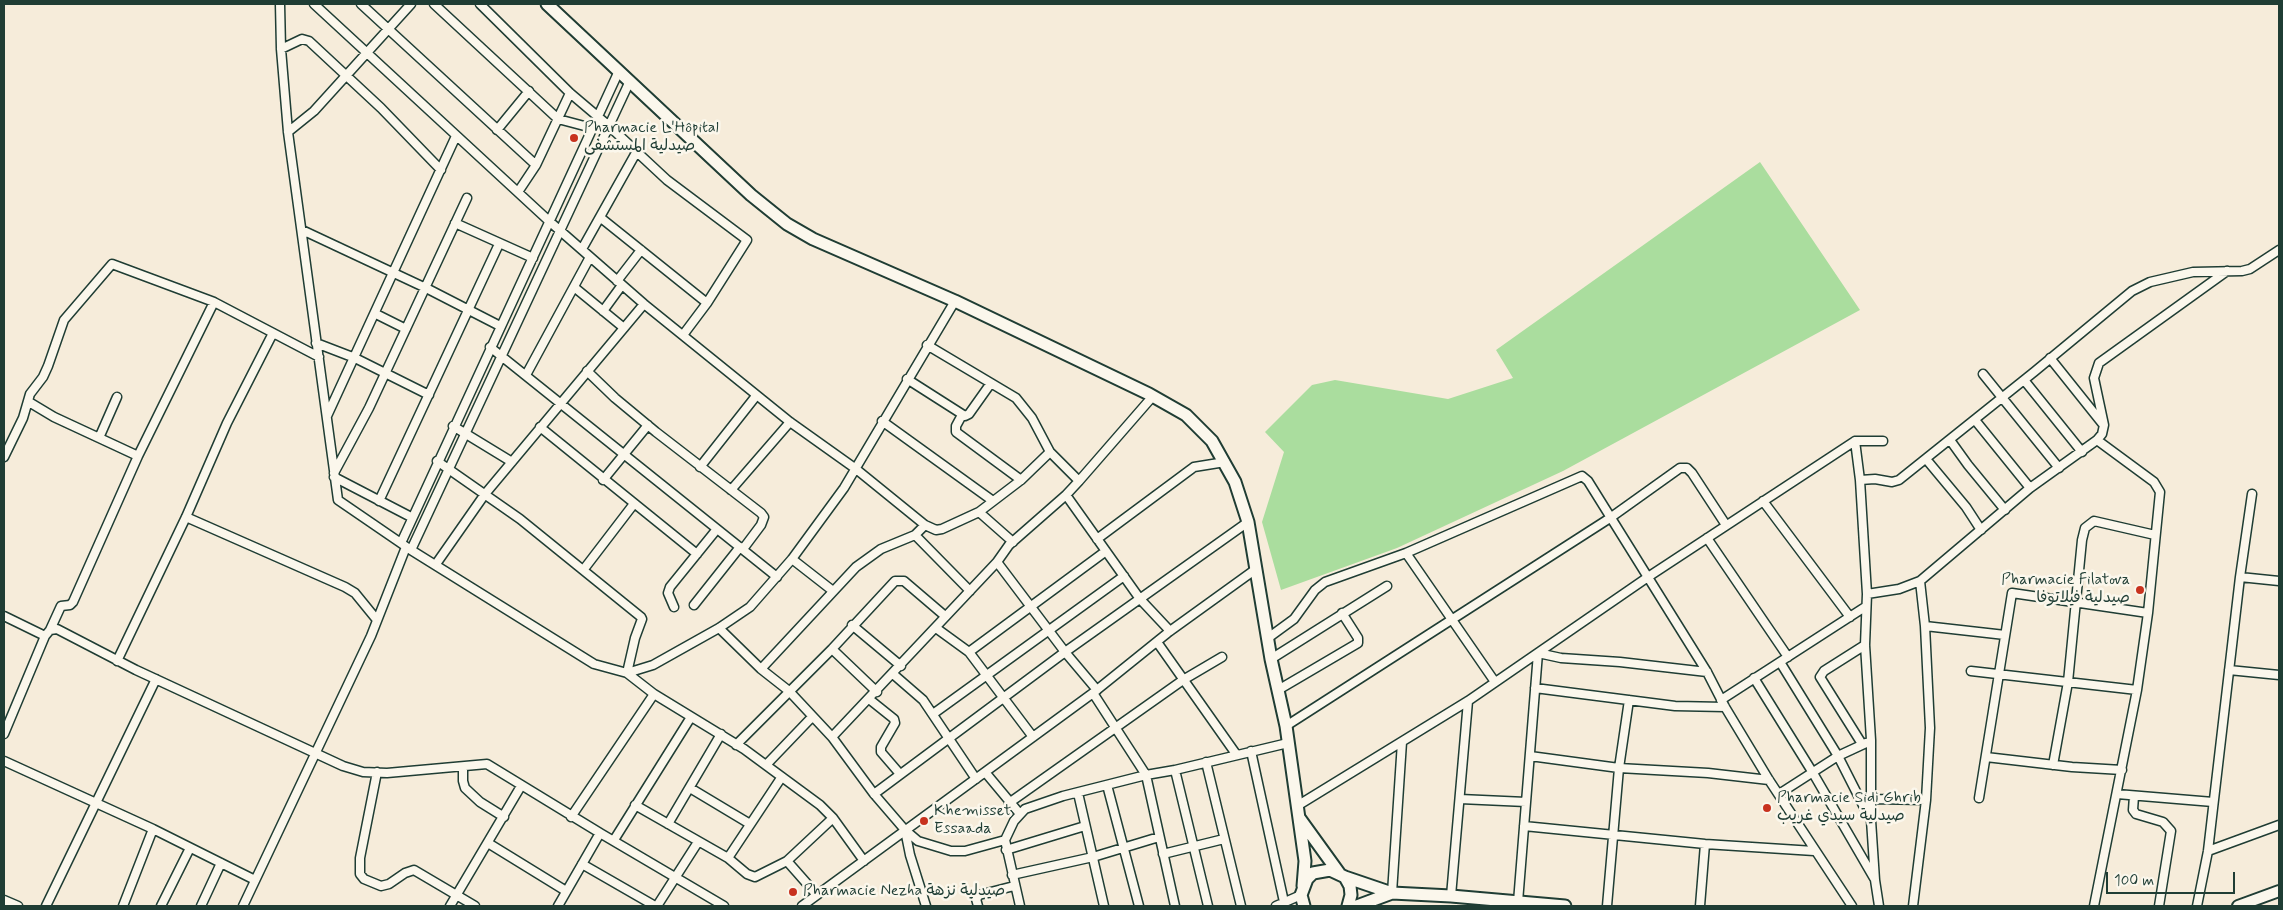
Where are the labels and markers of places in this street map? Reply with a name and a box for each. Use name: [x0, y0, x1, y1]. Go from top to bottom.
place label: Pharmacie L'Hôpital صيدلية المستشفى: [584, 119, 719, 157]
marker: Pharmacie L'Hôpital صيدلية المستشفى: [568, 132, 580, 144]
place label: Pharmacie Filatova صيدلية فيلاتوفا: [2001, 571, 2130, 609]
marker: Pharmacie Filatova صيدلية فيلاتوفا: [2134, 584, 2146, 596]
place label: Pharmacie Sidi Ghrib صيدلية سيدي غريب: [1777, 789, 1921, 827]
place label: Khemisset Essaada: [934, 802, 1011, 840]
marker: Pharmacie Sidi Ghrib صيدلية سيدي غريب: [1761, 802, 1773, 814]
marker: Khemisset Essaada: [918, 815, 930, 827]
place label: Pharmacie Nezha صيدلية نزهة: [803, 882, 1005, 902]
marker: Pharmacie Nezha صيدلية نزهة: [787, 886, 799, 898]

